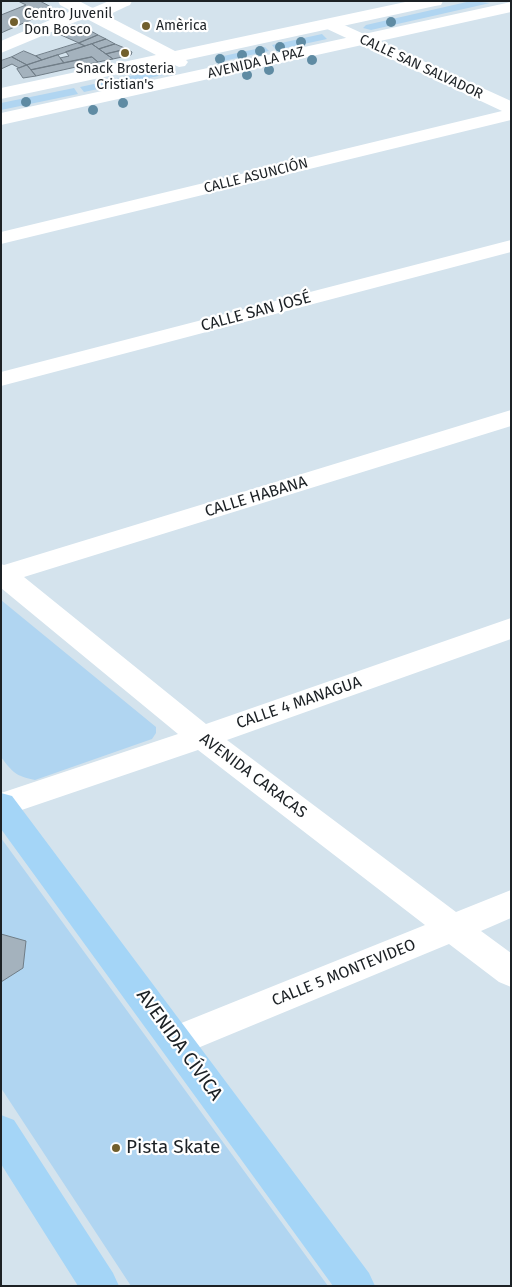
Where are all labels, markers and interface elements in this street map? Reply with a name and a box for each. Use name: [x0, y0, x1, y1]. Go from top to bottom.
place label: Centro Juvenil Don Bosco: [24, 6, 112, 38]
marker: Centro Juvenil Don Bosco: [8, 16, 20, 28]
place label: Amèrica: [156, 18, 207, 34]
marker: Amèrica: [140, 20, 152, 32]
street label: CALLE SAN SALVADOR: [357, 31, 485, 103]
street label: AVENIDA LA PAZ: [206, 44, 306, 82]
marker: Snack Brosteria Cristian's: [119, 47, 131, 59]
place label: Snack Brosteria Cristian's: [76, 61, 174, 94]
street label: CALLE ASUNCIÓN: [202, 155, 310, 197]
street label: CALLE SAN JOSÉ: [199, 288, 313, 336]
street label: CALLE HABANA: [203, 472, 309, 522]
street label: CALLE 4 MANAGUA: [234, 673, 364, 733]
street label: AVENIDA CARACAS: [196, 729, 310, 823]
street label: CALLE 5 MONTEVIDEO: [269, 935, 419, 1011]
street label: AVENIDA CÍVICA: [131, 985, 227, 1105]
place label: Pista Skate: [126, 1137, 220, 1159]
marker: Pista Skate: [110, 1142, 122, 1154]

